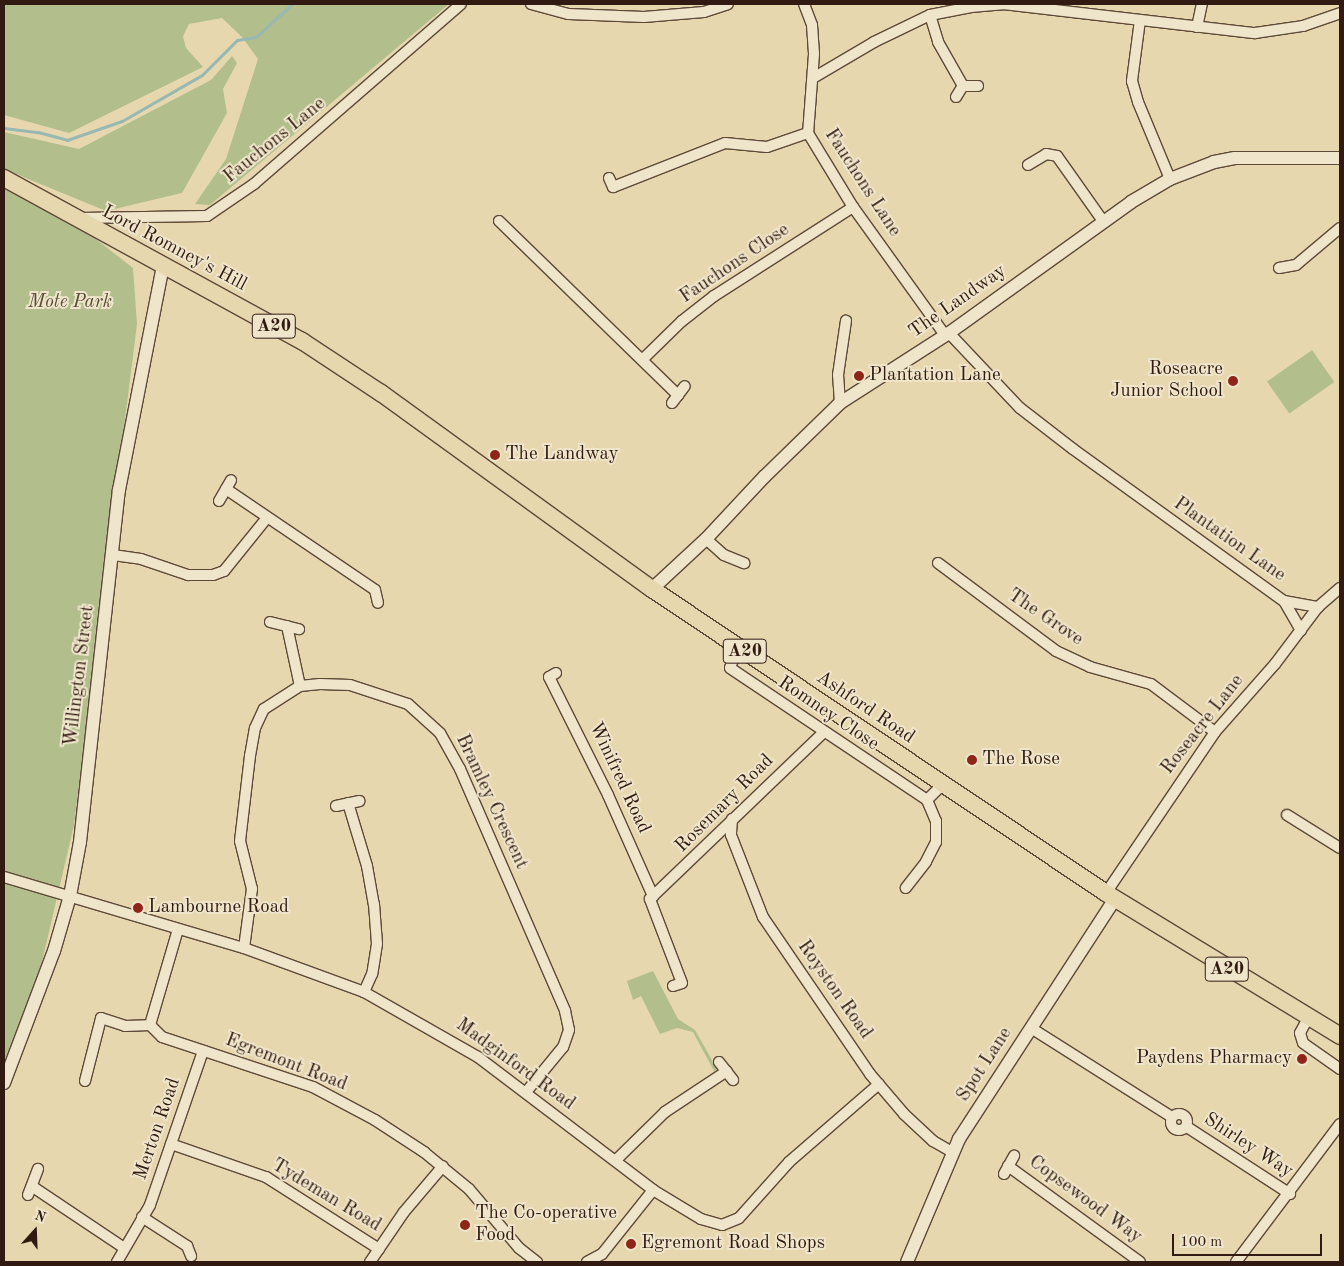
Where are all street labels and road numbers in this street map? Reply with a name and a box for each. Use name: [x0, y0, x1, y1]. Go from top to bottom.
street label: Fauchons Lane: [220, 93, 330, 189]
street label: Fauchons Lane: [819, 125, 905, 241]
street label: Lord Romney's Hill: [98, 201, 250, 297]
street label: Fauchons Close: [676, 219, 794, 309]
street label: The Landway: [905, 260, 1011, 344]
road number: A20: [252, 310, 296, 342]
street label: Plantation Lane: [1169, 493, 1289, 587]
street label: The Grove: [1003, 585, 1087, 651]
street label: Willington Street: [60, 604, 100, 748]
road number: A20: [722, 636, 768, 666]
street label: Ashford Road: [811, 667, 919, 749]
street label: Roseacre Lane: [1157, 670, 1249, 780]
street label: Romney Close: [773, 672, 883, 756]
street label: Winifred Road: [583, 719, 655, 837]
street label: Bramley Crescent: [450, 731, 532, 873]
street label: Rosemary Road: [671, 750, 779, 858]
street label: Royston Road: [792, 936, 876, 1044]
road number: A20: [1204, 954, 1250, 984]
street label: Madginford Road: [451, 1014, 579, 1116]
street label: Spot Lane: [953, 1024, 1017, 1106]
street label: Egremont Road: [222, 1029, 350, 1097]
street label: Merton Road: [130, 1075, 186, 1183]
street label: Shirley Way: [1199, 1109, 1297, 1183]
street label: Copsewood Way: [1024, 1151, 1146, 1249]
street label: Tydeman Road: [267, 1154, 385, 1238]

